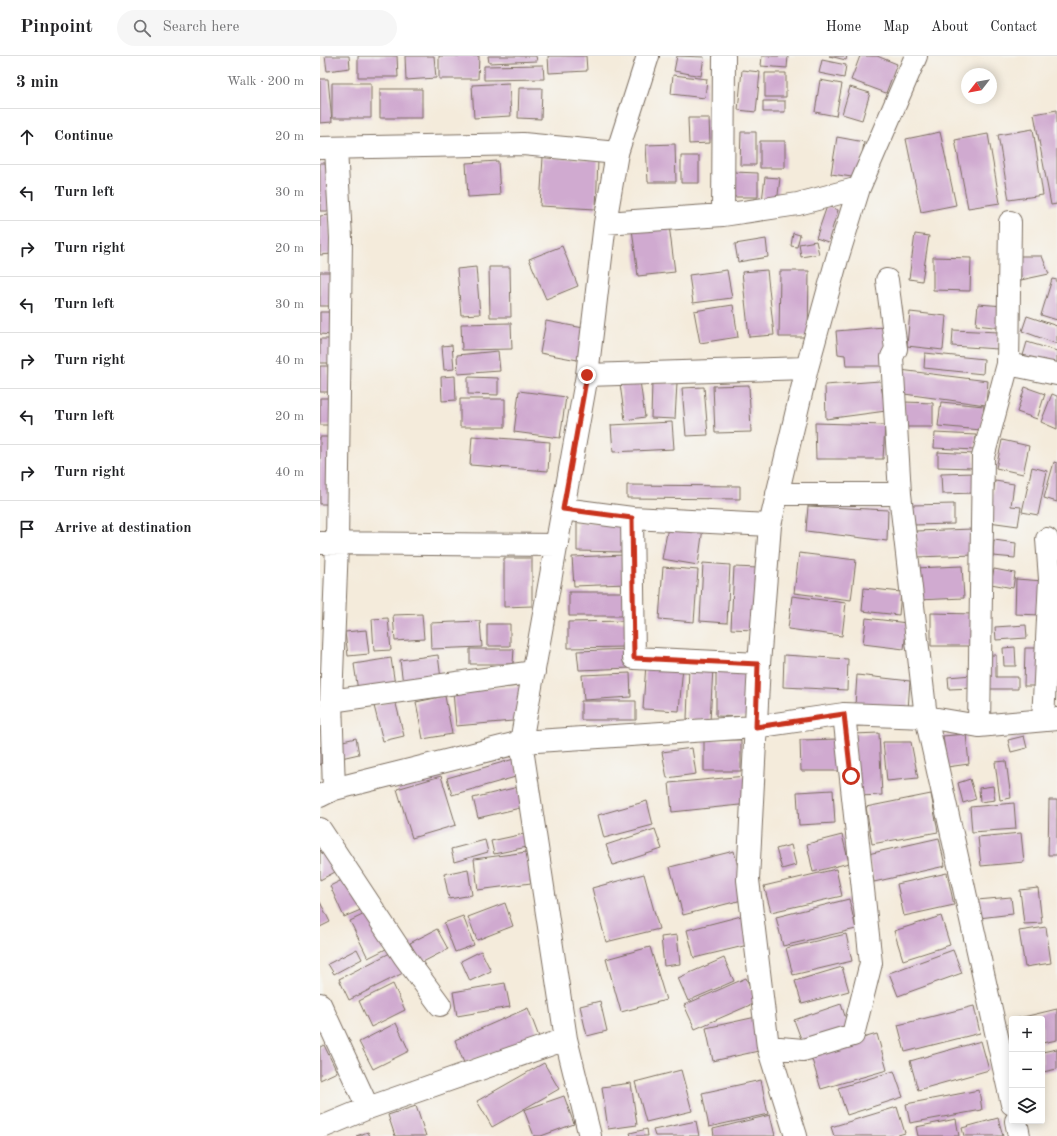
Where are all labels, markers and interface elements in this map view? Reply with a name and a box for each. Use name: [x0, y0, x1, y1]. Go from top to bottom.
search box: [117, 10, 397, 46]
icon: search: [131, 17, 153, 39]
text: Pinpoint: [20, 18, 93, 37]
text: Search here: [163, 20, 239, 35]
text: Home: [826, 20, 861, 34]
text: Map: [883, 20, 909, 34]
text: About: [931, 20, 968, 34]
text: Contact: [990, 20, 1037, 34]
north arrow: [961, 68, 997, 104]
text: 3 min: [16, 74, 59, 91]
text: Walk · 200 m: [227, 75, 304, 88]
icon: ahead: [16, 126, 38, 148]
text: Continue: [54, 129, 113, 144]
text: 20 m: [275, 130, 304, 143]
icon: left: [16, 182, 38, 204]
text: Turn left: [54, 185, 114, 200]
text: 30 m: [275, 186, 304, 199]
icon: right: [16, 238, 38, 260]
text: Turn right: [54, 241, 125, 256]
text: 20 m: [275, 242, 304, 255]
icon: left: [16, 294, 38, 316]
text: Turn left: [54, 297, 114, 312]
text: 30 m: [275, 298, 304, 311]
icon: right: [16, 350, 38, 372]
text: Turn right: [54, 353, 125, 368]
text: 40 m: [275, 354, 304, 367]
route end: [578, 366, 596, 384]
icon: left: [16, 406, 38, 428]
text: Turn left: [54, 409, 114, 424]
text: 20 m: [275, 410, 304, 423]
icon: right: [16, 462, 38, 484]
text: Turn right: [54, 465, 125, 480]
text: 40 m: [275, 466, 304, 479]
icon: arrive: [16, 518, 38, 540]
text: Arrive at destination: [54, 521, 192, 536]
route start: [842, 767, 860, 785]
map controls: [1009, 1016, 1045, 1124]
button: +: [1009, 1016, 1045, 1052]
button: −: [1009, 1052, 1045, 1088]
button: layers: [1009, 1088, 1045, 1124]

